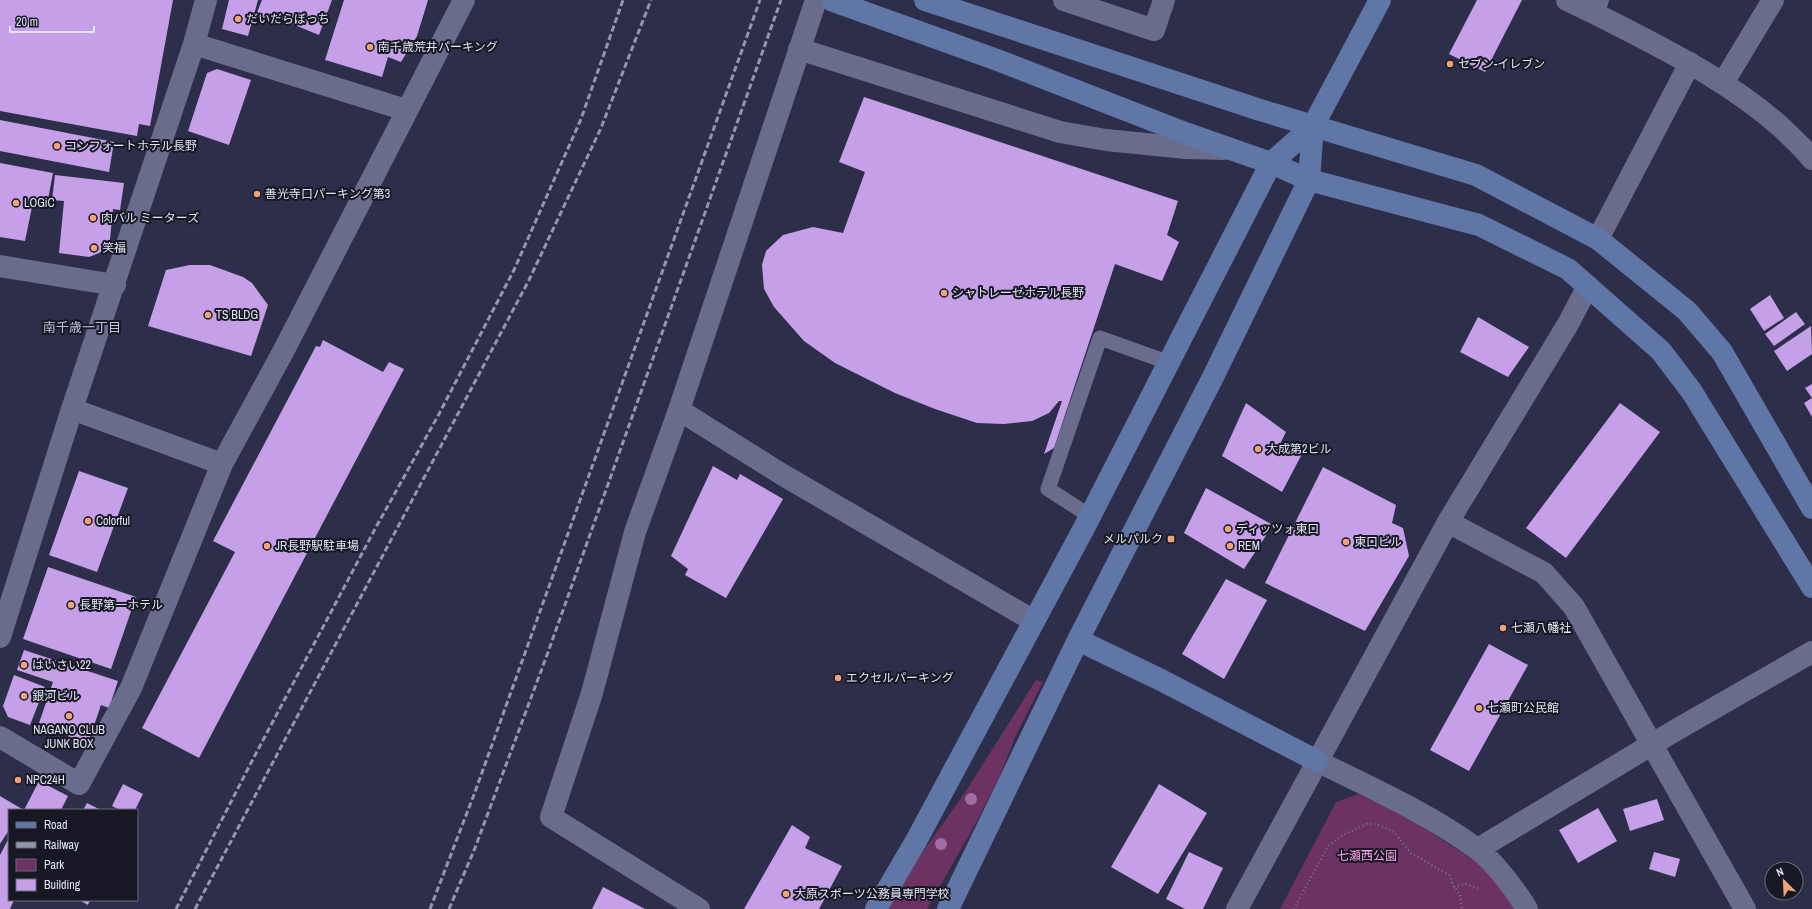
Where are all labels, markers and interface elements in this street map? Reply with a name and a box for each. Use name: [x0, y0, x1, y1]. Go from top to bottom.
scale bar: [10, 8, 94, 34]
place label: だいだらぼっち: [246, 11, 330, 27]
text: 20 m: [16, 14, 38, 30]
marker: だいだらぼっち: [233, 14, 243, 24]
place label: 南千歳荒井パーキング: [378, 39, 498, 55]
marker: 南千歳荒井パーキング: [365, 42, 375, 52]
place label: セブン-イレブン: [1458, 56, 1545, 72]
marker: セブン-イレブン: [1445, 59, 1455, 69]
place label: コンフォートホテル長野: [65, 138, 197, 154]
marker: コンフォートホテル長野: [52, 141, 62, 151]
place label: 善光寺口パーキング第3: [265, 186, 390, 202]
marker: 善光寺口パーキング第3: [252, 189, 262, 199]
place label: LOGiC: [24, 195, 55, 211]
marker: LOGiC: [11, 198, 21, 208]
place label: 肉バル ミーターズ: [101, 210, 199, 226]
marker: 肉バル ミーターズ: [88, 213, 98, 223]
place label: 笑福: [102, 240, 126, 256]
marker: 笑福: [89, 243, 99, 253]
place label: シャトレーゼホテル長野: [952, 285, 1084, 301]
marker: シャトレーゼホテル長野: [939, 288, 949, 298]
place label: TS BLDG: [216, 307, 258, 323]
marker: TS BLDG: [203, 310, 213, 320]
district label: 南千歳一丁目: [43, 319, 121, 336]
place label: 大成第2ビル: [1266, 441, 1331, 457]
marker: 大成第2ビル: [1253, 444, 1263, 454]
place label: Colorful: [96, 513, 130, 529]
marker: Colorful: [83, 516, 93, 526]
place label: ディッツォ東口: [1236, 521, 1319, 537]
marker: ディッツォ東口: [1223, 524, 1233, 534]
place label: メルパルク: [1103, 531, 1163, 547]
marker: メルパルク: [1166, 534, 1176, 544]
place label: 東口ビル: [1354, 534, 1402, 550]
marker: 東口ビル: [1341, 537, 1351, 547]
place label: JR長野駅駐車場: [275, 538, 359, 554]
place label: REM: [1238, 538, 1260, 554]
marker: JR長野駅駐車場: [262, 541, 272, 551]
marker: REM: [1225, 541, 1235, 551]
place label: 長野第一ホテル: [79, 597, 163, 613]
marker: 長野第一ホテル: [66, 600, 76, 610]
place label: 七瀬八幡社: [1511, 620, 1571, 636]
marker: 七瀬八幡社: [1498, 623, 1508, 633]
place label: はいさい22: [32, 657, 91, 673]
marker: はいさい22: [19, 660, 29, 670]
place label: エクセルパーキング: [846, 670, 954, 686]
marker: エクセルパーキング: [833, 673, 843, 683]
place label: 銀河ビル: [32, 688, 80, 704]
marker: 銀河ビル: [19, 691, 29, 701]
place label: 七瀬町公民館: [1487, 700, 1559, 716]
marker: 七瀬町公民館: [1474, 703, 1484, 713]
marker: NAGANO CLUB JUNK BOX: [64, 711, 74, 721]
place label: NAGANO CLUB JUNK BOX: [33, 722, 105, 752]
place label: NPC24H: [26, 772, 65, 788]
marker: NPC24H: [13, 775, 23, 785]
legend: [8, 809, 138, 901]
text: Road: [44, 817, 68, 833]
text: Railway: [44, 837, 79, 853]
park label: 七瀬西公園: [1337, 848, 1397, 864]
text: Park: [44, 857, 64, 873]
north arrow: [1764, 861, 1804, 901]
text: N: [1774, 864, 1786, 880]
text: Building: [44, 877, 81, 893]
place label: 大原スポーツ公務員専門学校: [794, 886, 950, 902]
marker: 大原スポーツ公務員専門学校: [781, 889, 791, 899]

